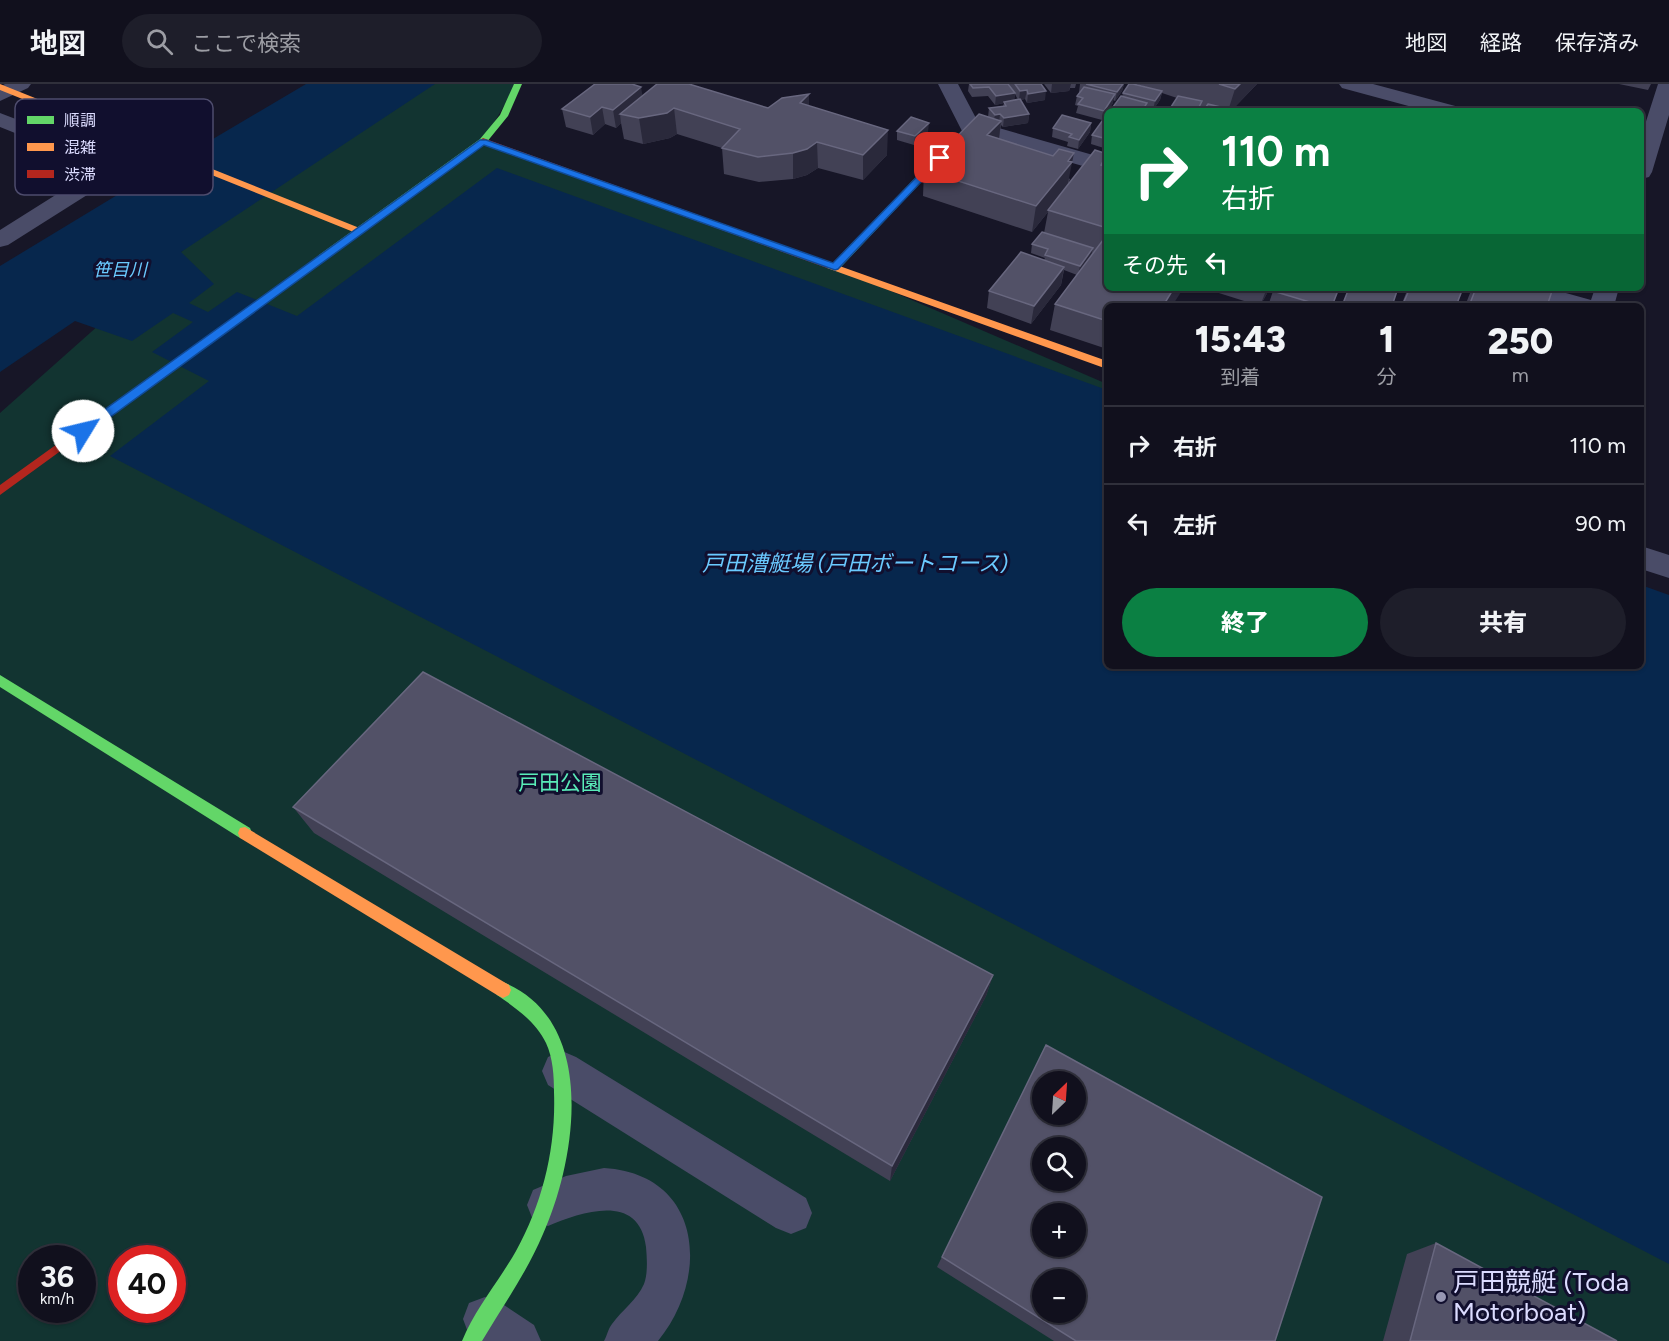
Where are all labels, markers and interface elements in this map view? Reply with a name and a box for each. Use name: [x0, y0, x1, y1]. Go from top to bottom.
search box: [122, 14, 542, 68]
icon: search: [143, 25, 176, 58]
text: 地図: [30, 26, 86, 60]
text: ここで検索: [191, 30, 301, 57]
text: 地図: [1405, 30, 1447, 55]
text: 経路: [1480, 30, 1522, 55]
text: 保存済み: [1555, 30, 1639, 55]
legend: [15, 99, 213, 195]
text: 順調: [64, 111, 96, 130]
text: 110 m: [1221, 126, 1330, 177]
pin: [914, 132, 965, 183]
icon: right: [1122, 132, 1200, 210]
text: 混雑: [64, 138, 96, 157]
icon: arrive: [923, 141, 956, 174]
text: 渋滞: [64, 165, 96, 184]
text: 右折: [1221, 182, 1275, 215]
icon: left: [1200, 246, 1233, 279]
text: その先: [1122, 252, 1188, 279]
water label: 笹目川: [93, 259, 149, 281]
text: 15:43: [1195, 318, 1286, 361]
text: 1: [1379, 318, 1394, 361]
text: 250: [1488, 320, 1553, 363]
text: m: [1512, 363, 1529, 387]
text: 到着: [1220, 365, 1260, 389]
text: 分: [1377, 365, 1397, 389]
position arrow: [51, 399, 115, 463]
icon: right: [1122, 429, 1155, 462]
text: 110 m: [1570, 432, 1626, 459]
text: 右折: [1173, 434, 1217, 461]
icon: left: [1122, 507, 1155, 540]
text: 90 m: [1575, 510, 1626, 537]
text: 左折: [1173, 512, 1217, 539]
water label: 戸田漕艇場 (戸田ボートコース): [702, 550, 1008, 577]
button: 終了: [1122, 588, 1368, 657]
button: 共有: [1380, 588, 1626, 657]
park label: 戸田公園: [518, 770, 602, 795]
north arrow: [1032, 1071, 1086, 1125]
map controls: [1032, 1071, 1086, 1323]
button: search: [1032, 1137, 1086, 1191]
button: +: [1032, 1203, 1086, 1257]
speed limit sign: 40: [108, 1245, 186, 1323]
text: 36: [40, 1258, 74, 1295]
place label: 戸田競艇 (Toda Motorboat): [1453, 1266, 1629, 1328]
button: −: [1032, 1269, 1086, 1323]
text: km/h: [40, 1290, 74, 1308]
marker: 戸田競艇 (Toda Motorboat): [1434, 1290, 1448, 1304]

